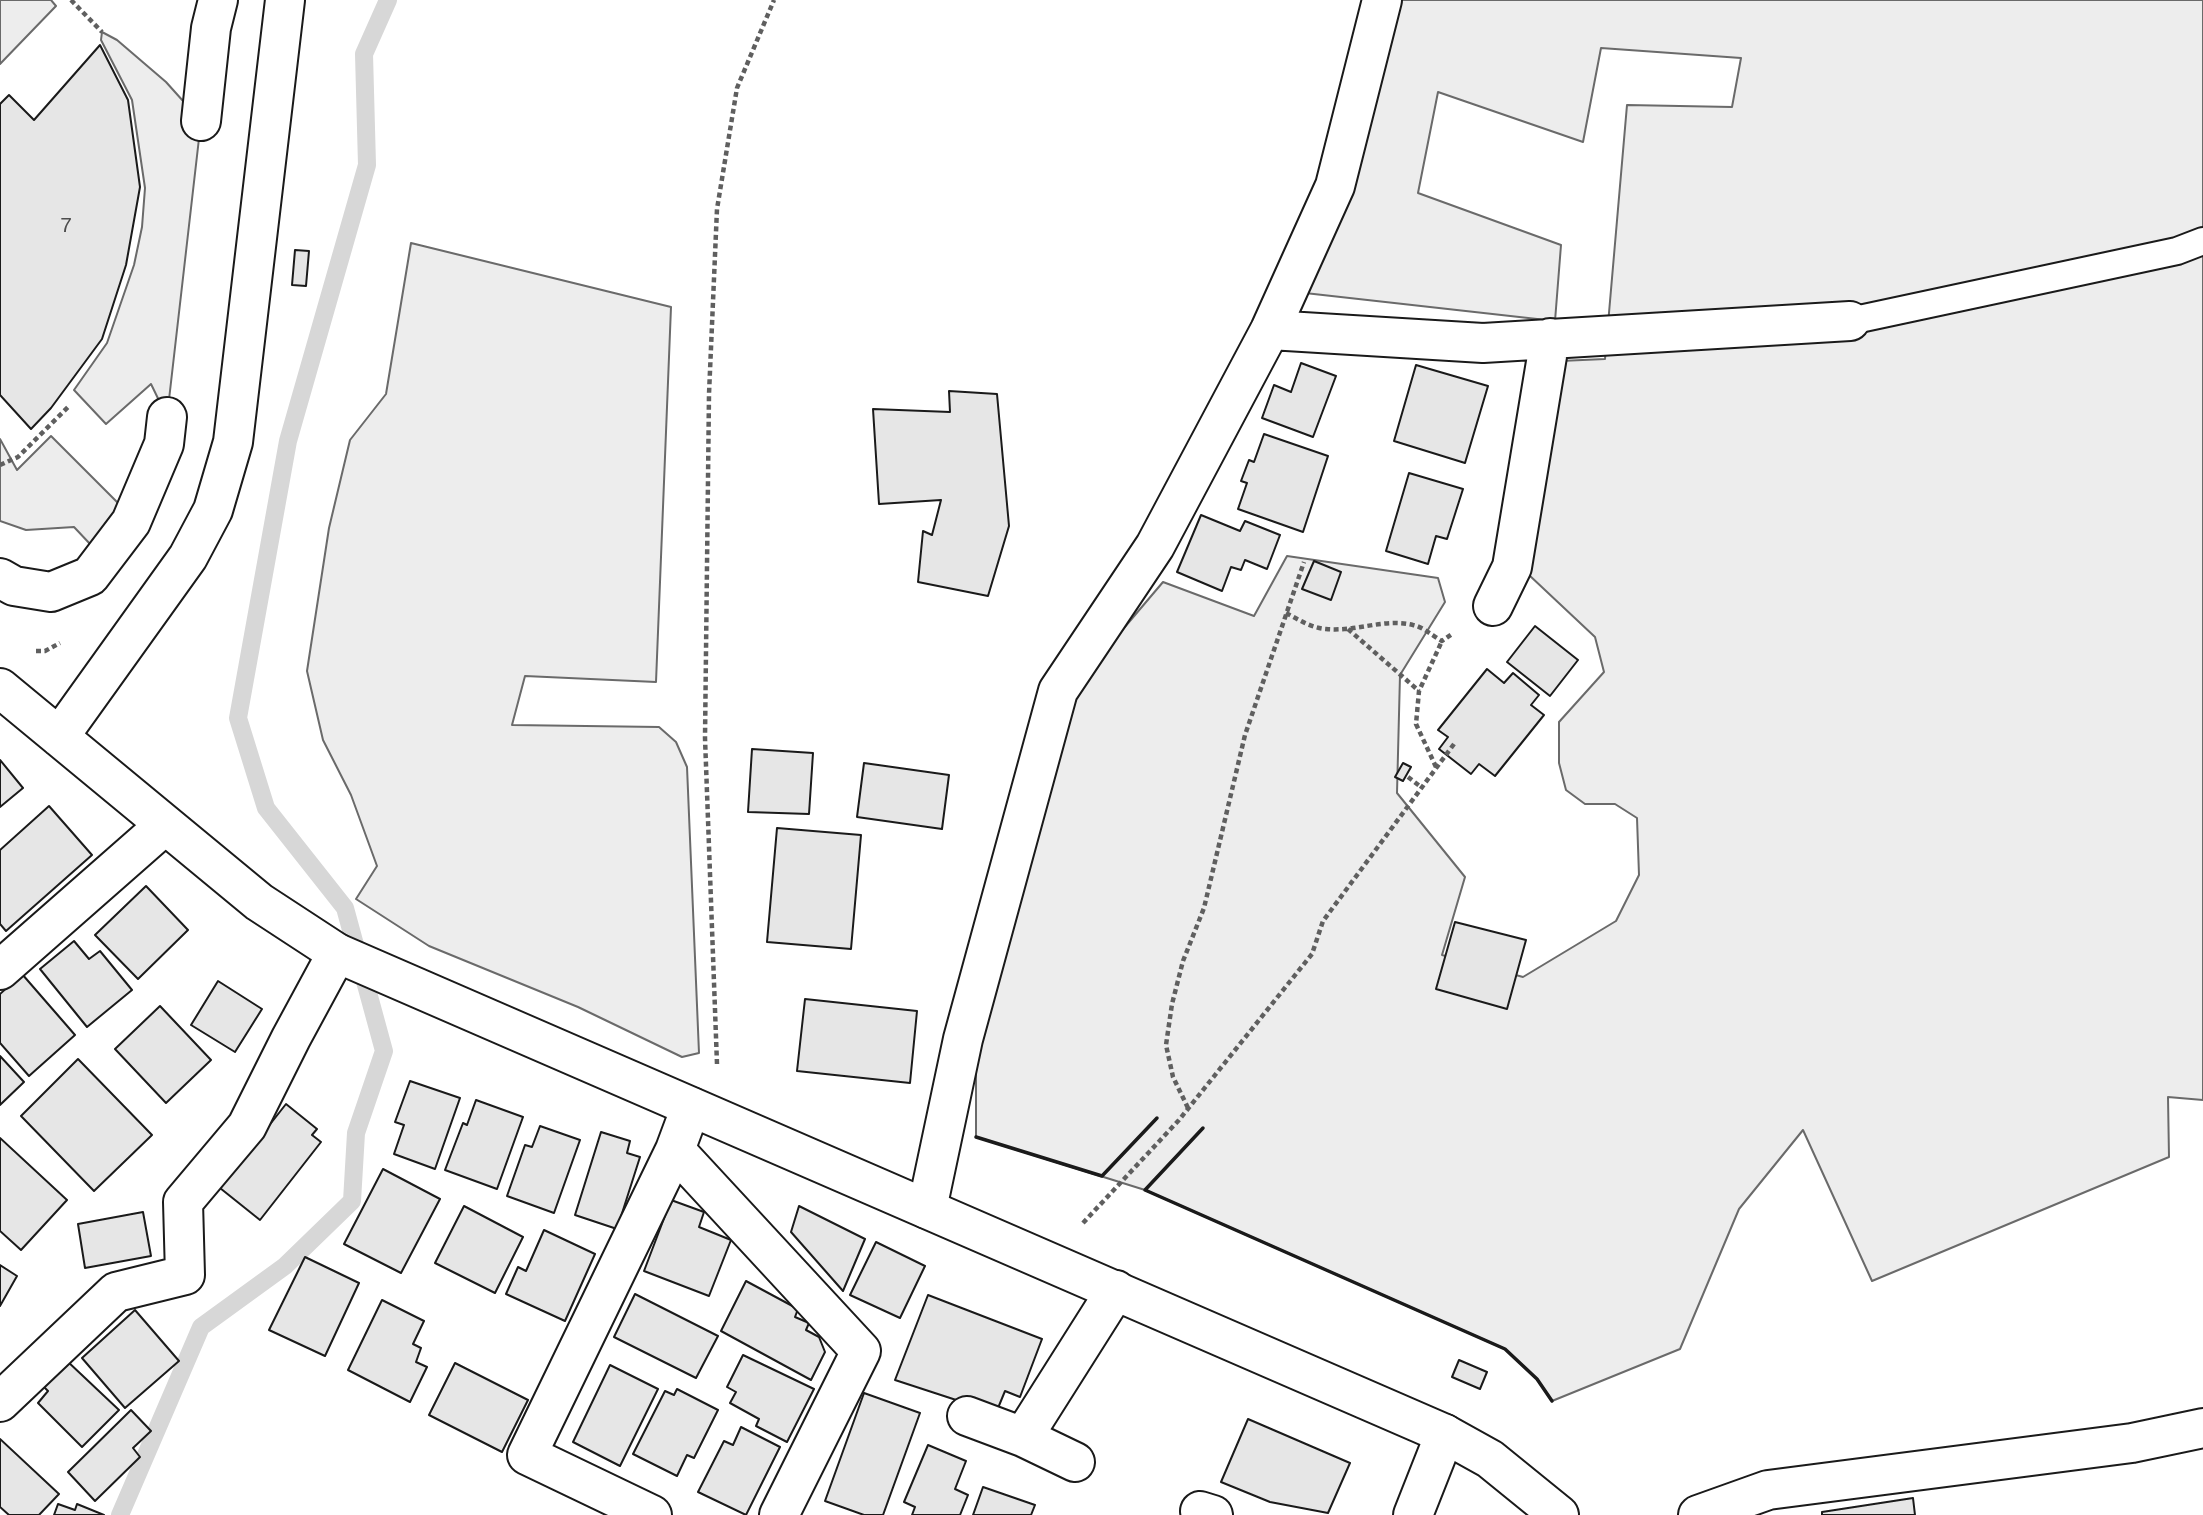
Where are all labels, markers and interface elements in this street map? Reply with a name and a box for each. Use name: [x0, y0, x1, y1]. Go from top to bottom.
house number: 7: [60, 213, 72, 239]

